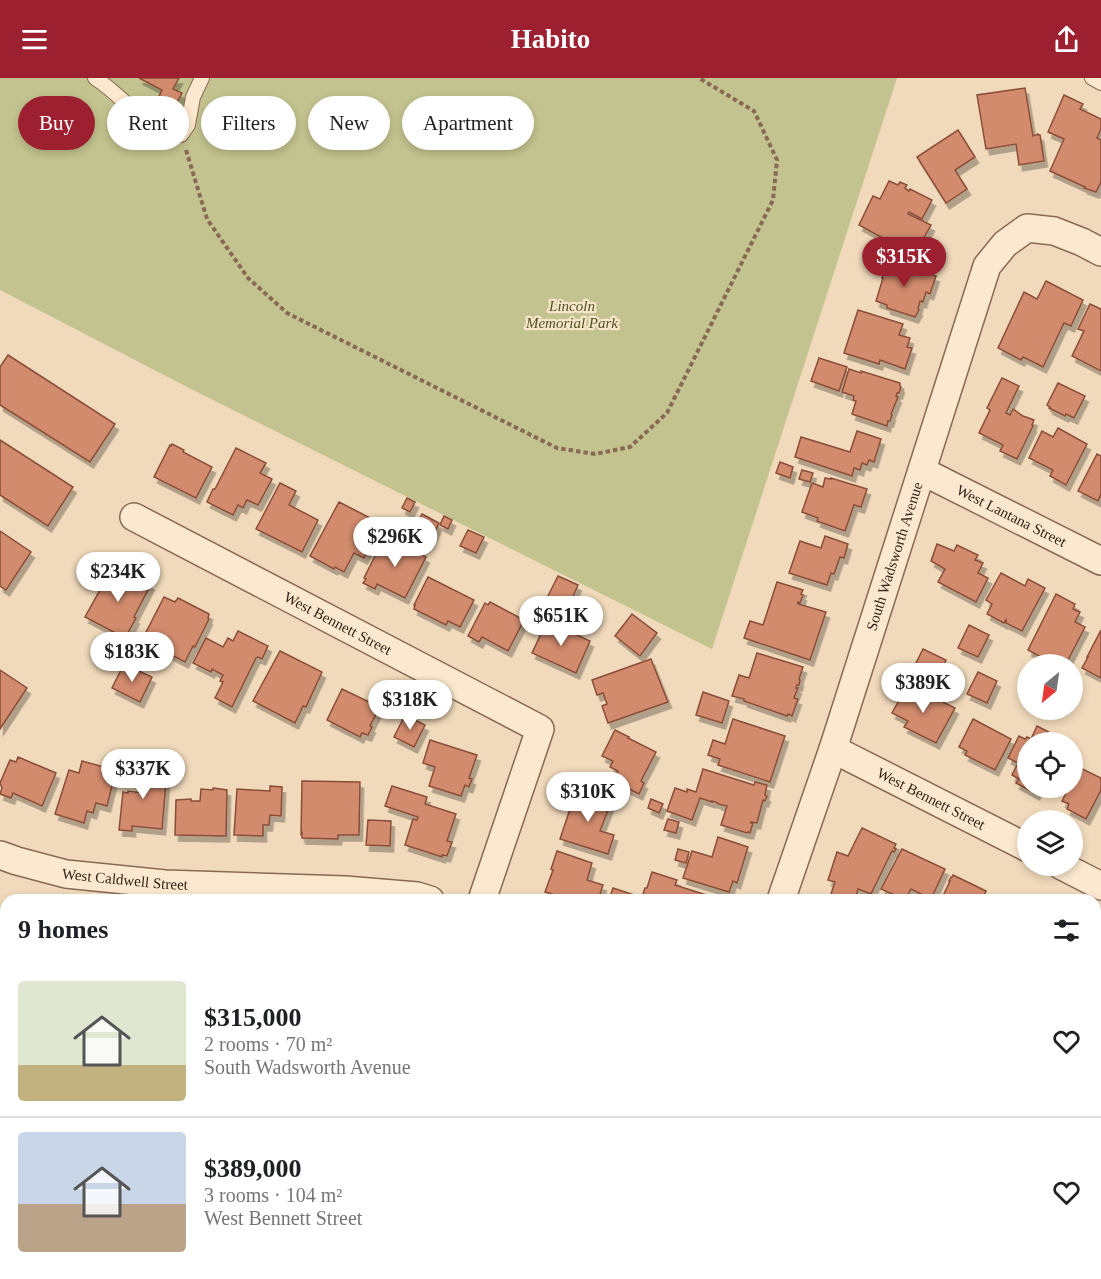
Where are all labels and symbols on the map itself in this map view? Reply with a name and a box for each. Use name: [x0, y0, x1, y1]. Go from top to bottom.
pin: $315K: [862, 237, 946, 288]
park label: Lincoln Memorial Park: [525, 298, 618, 331]
street label: South Wadsworth Avenue: [863, 480, 926, 633]
street label: West Lantana Street: [954, 482, 1070, 551]
pin: $296K: [353, 517, 437, 568]
pin: $234K: [76, 552, 160, 603]
street label: West Bennett Street: [281, 589, 395, 658]
pin: $651K: [519, 596, 603, 647]
pin: $183K: [90, 632, 174, 683]
north arrow: [1017, 654, 1083, 720]
pin: $389K: [881, 663, 965, 714]
pin: $318K: [368, 680, 452, 731]
pin: $337K: [101, 749, 185, 800]
street label: West Bennett Street: [874, 765, 988, 833]
pin: $310K: [546, 772, 630, 823]
street label: West Caldwell Street: [61, 866, 189, 893]

